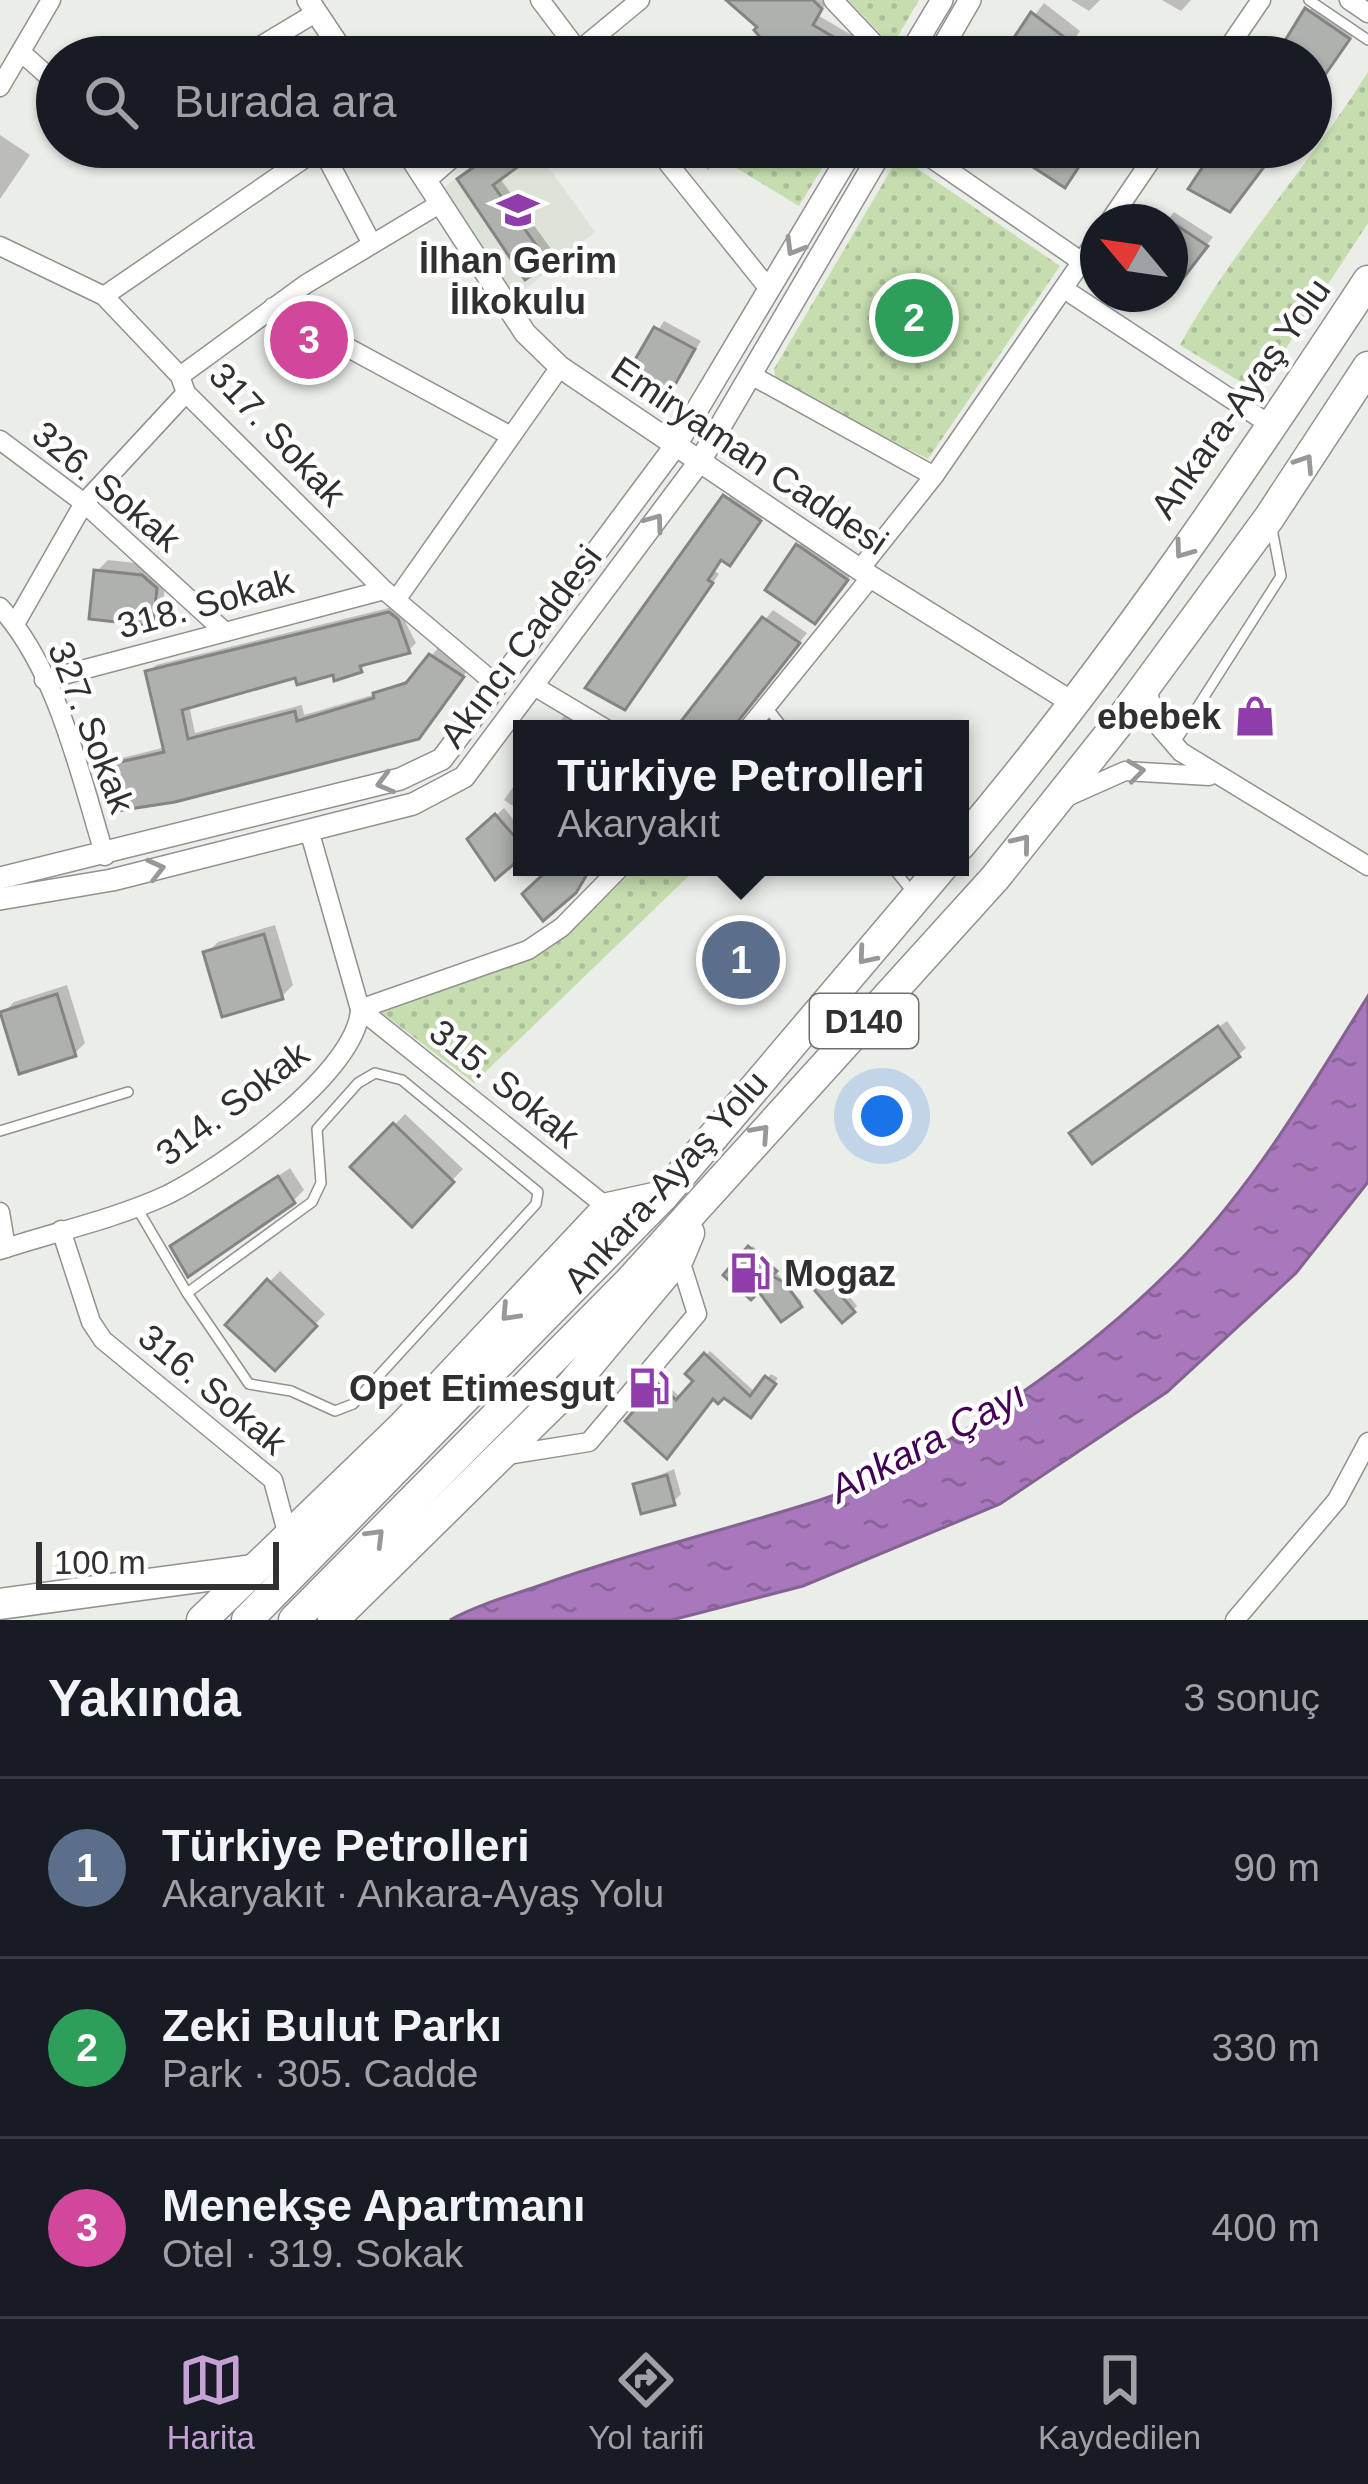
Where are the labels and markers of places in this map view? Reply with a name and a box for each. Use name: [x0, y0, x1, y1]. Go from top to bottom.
school or university icon: İlhan Gerim İlkokulu: [495, 187, 541, 233]
place label: İlhan Gerim İlkokulu: [419, 240, 617, 322]
pin: 2: [875, 273, 953, 363]
pin: 3: [270, 295, 348, 385]
shop icon: ebebek: [1232, 693, 1278, 739]
place label: ebebek: [1097, 696, 1222, 737]
pin: 1: [702, 915, 780, 1005]
fuel station icon: Mogaz: [727, 1250, 773, 1296]
place label: Mogaz: [784, 1253, 896, 1294]
fuel station icon: Opet Etimesgut: [626, 1365, 672, 1411]
place label: Opet Etimesgut: [349, 1368, 615, 1409]

